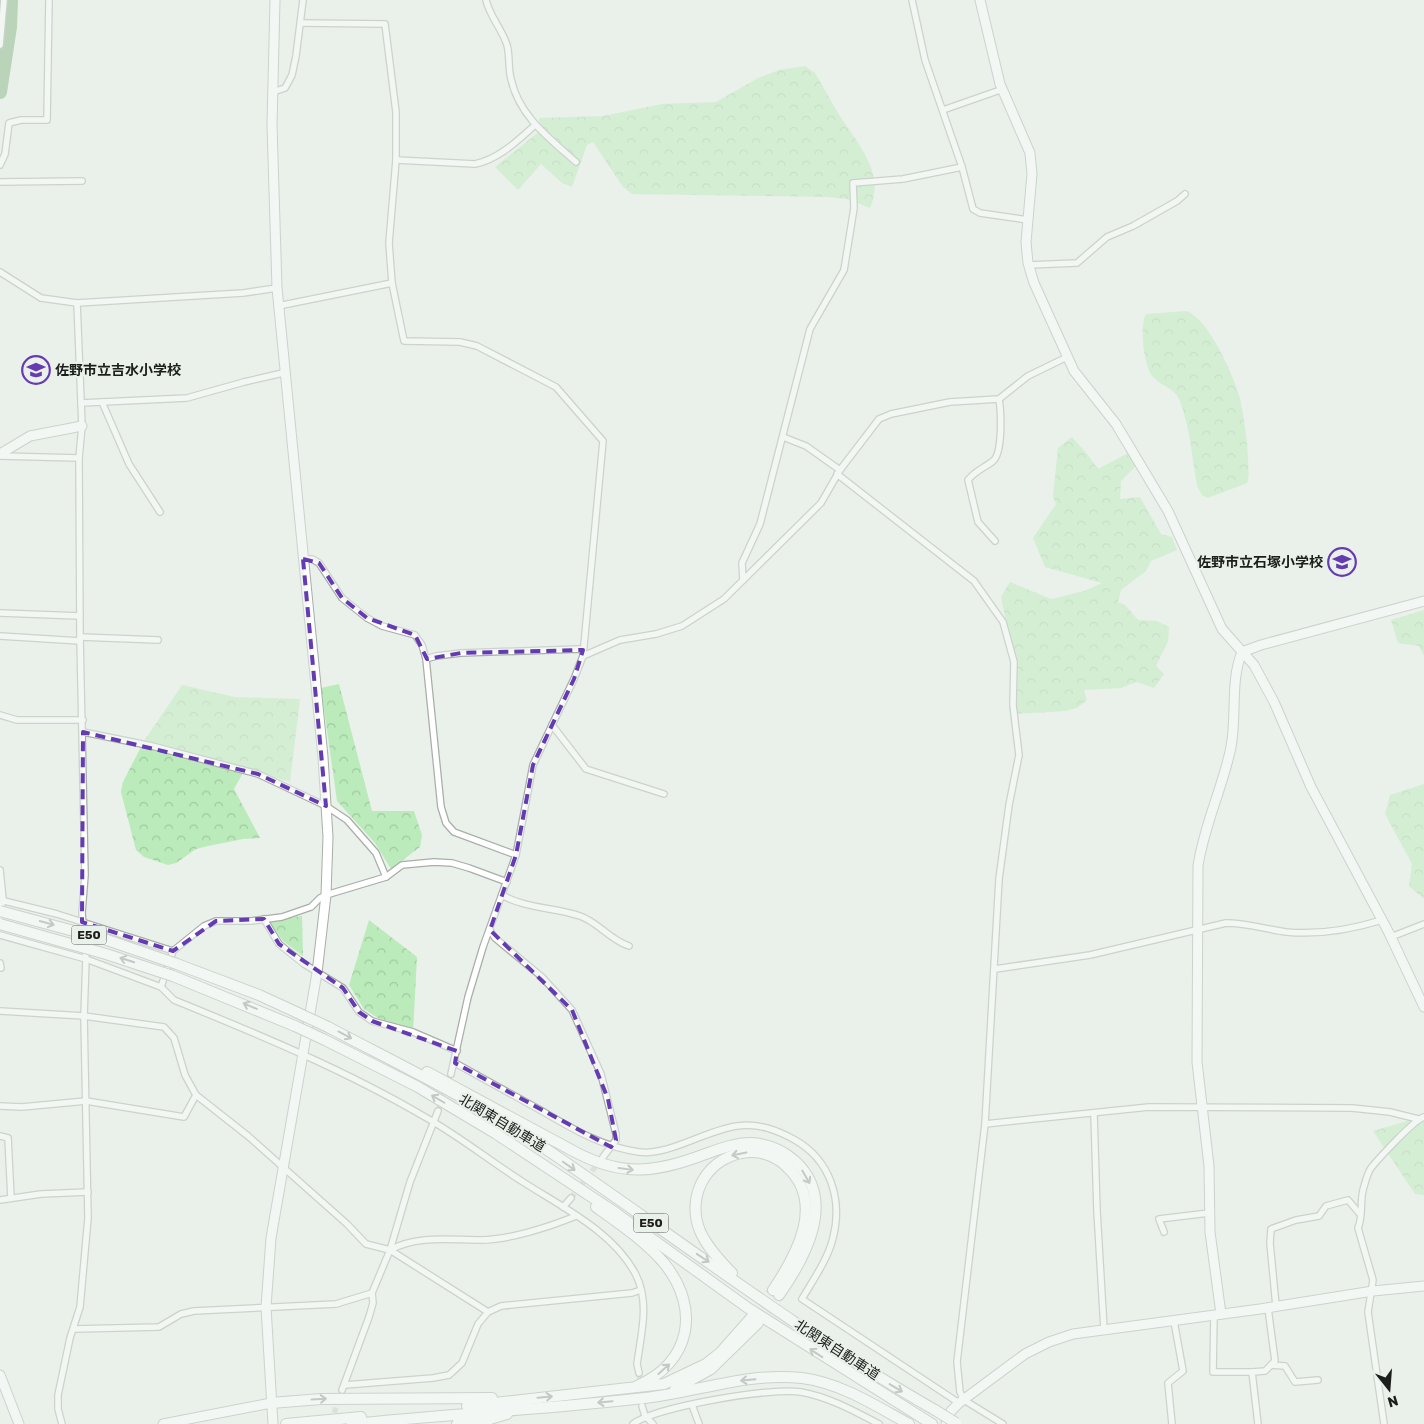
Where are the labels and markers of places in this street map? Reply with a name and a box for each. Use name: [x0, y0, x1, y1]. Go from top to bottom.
school or university icon: 佐野市立吉水小学校: [21, 355, 51, 385]
place label: 佐野市立吉水小学校: [55, 362, 181, 379]
school or university icon: 佐野市立石塚小学校: [1327, 547, 1357, 577]
place label: 佐野市立石塚小学校: [1197, 554, 1323, 571]

